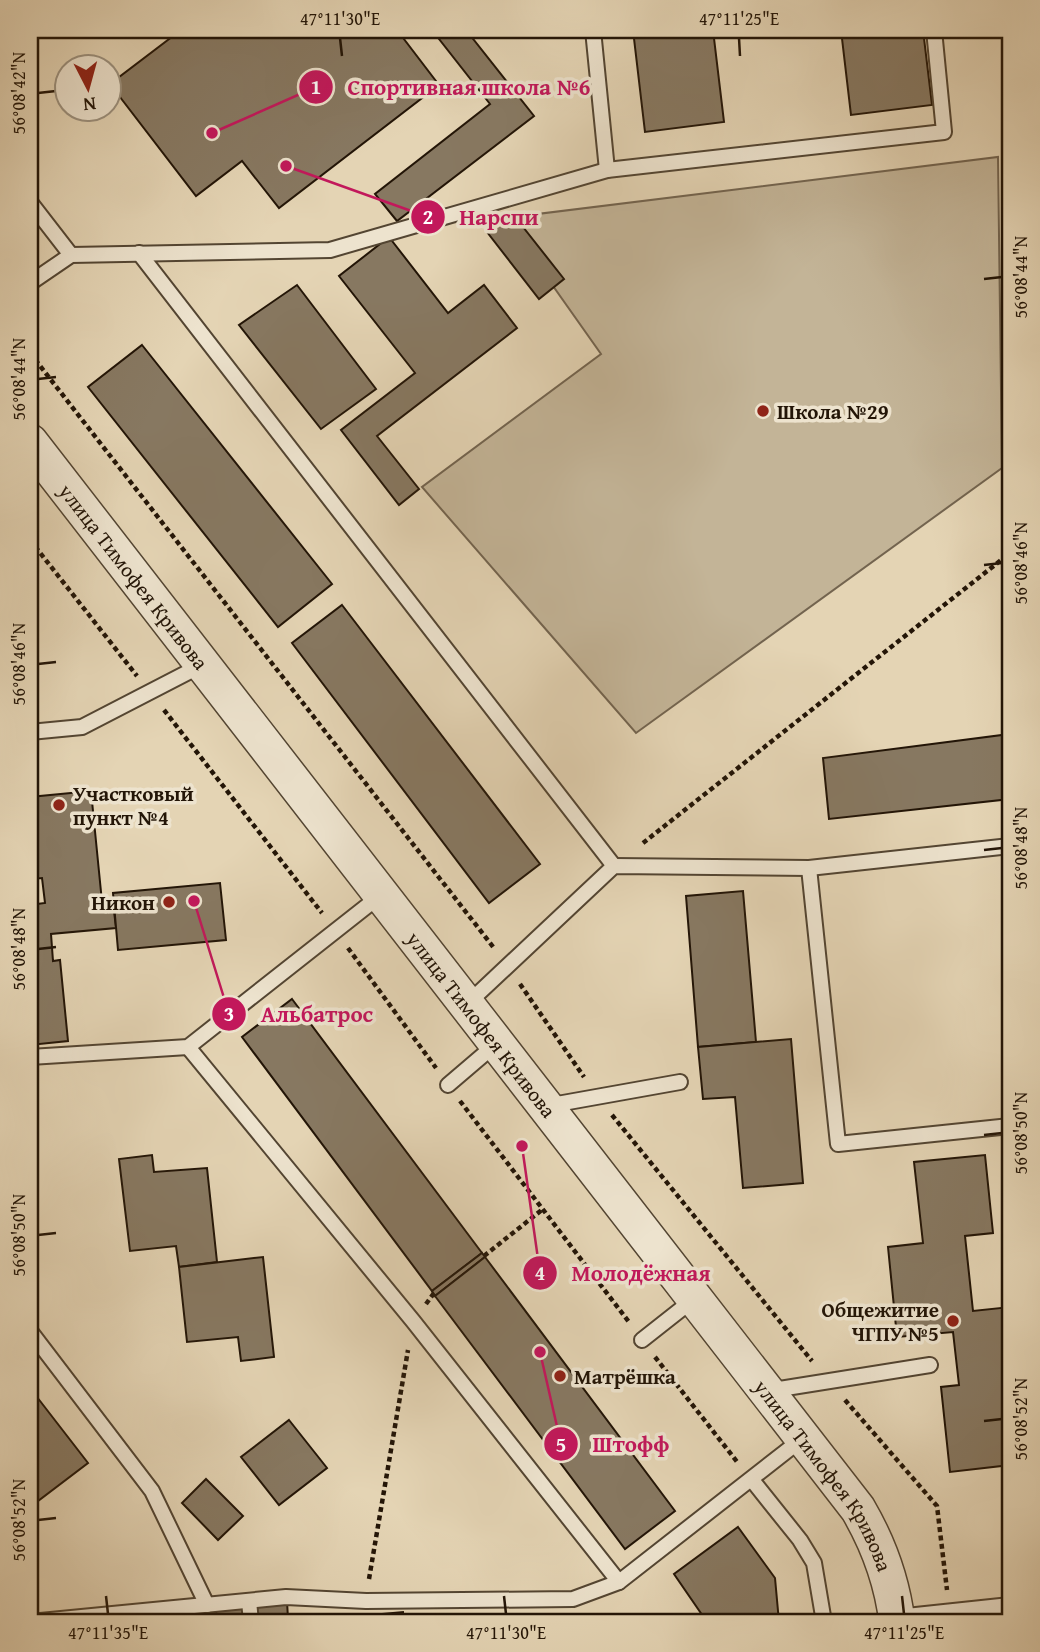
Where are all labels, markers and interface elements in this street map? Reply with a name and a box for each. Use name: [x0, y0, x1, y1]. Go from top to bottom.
text: 47°11'30"E: [300, 5, 380, 32]
text: 47°11'25"E: [699, 5, 779, 32]
text: 56°08'42"N: [5, 51, 32, 134]
north arrow: [52, 52, 122, 122]
callout: Спортивная школа №6: [298, 65, 604, 109]
text: Спортивная школа №6: [347, 70, 591, 103]
text: 1: [311, 71, 321, 102]
text: N: [82, 90, 98, 120]
callout: Нарспи: [410, 195, 553, 239]
text: Нарспи: [459, 200, 539, 233]
text: 2: [423, 201, 433, 232]
text: 56°08'44"N: [1007, 235, 1034, 318]
text: 56°08'44"N: [5, 337, 32, 420]
place label: Школа №29: [777, 396, 889, 427]
marker: Школа №29: [755, 403, 771, 419]
street label: улица Тимофея Кривова: [51, 476, 217, 676]
text: 56°08'46"N: [1007, 521, 1034, 604]
text: 56°08'46"N: [5, 622, 32, 705]
place label: Участковый пункт №4: [73, 778, 194, 833]
marker: Участковый пункт №4: [51, 797, 67, 813]
text: 56°08'48"N: [1007, 806, 1034, 889]
place label: Никон: [91, 887, 155, 918]
marker: Никон: [161, 894, 177, 910]
text: 56°08'48"N: [5, 907, 32, 990]
street label: улица Тимофея Кривова: [399, 924, 564, 1124]
callout: Альбатрос: [211, 992, 387, 1036]
text: Альбатрос: [261, 997, 374, 1030]
text: 3: [224, 998, 234, 1029]
text: 56°08'50"N: [1007, 1091, 1034, 1174]
text: 56°08'50"N: [5, 1193, 32, 1276]
callout: Молодёжная: [523, 1251, 725, 1295]
text: Молодёжная: [571, 1256, 711, 1289]
text: 4: [535, 1257, 546, 1288]
place label: Общежитие ЧГПУ №5: [822, 1294, 939, 1349]
marker: Общежитие ЧГПУ №5: [945, 1313, 961, 1329]
place label: Матрёшка: [574, 1361, 676, 1392]
marker: Матрёшка: [552, 1368, 568, 1384]
street label: улица Тимофея Кривова: [747, 1372, 901, 1575]
text: 56°08'52"N: [1007, 1377, 1034, 1460]
callout: Штофф: [543, 1422, 683, 1466]
text: Штофф: [593, 1427, 669, 1460]
text: 5: [556, 1429, 566, 1460]
text: 56°08'52"N: [5, 1478, 32, 1561]
text: 47°11'35"E: [68, 1619, 148, 1646]
text: 47°11'30"E: [466, 1619, 546, 1646]
text: 47°11'25"E: [864, 1619, 944, 1646]

